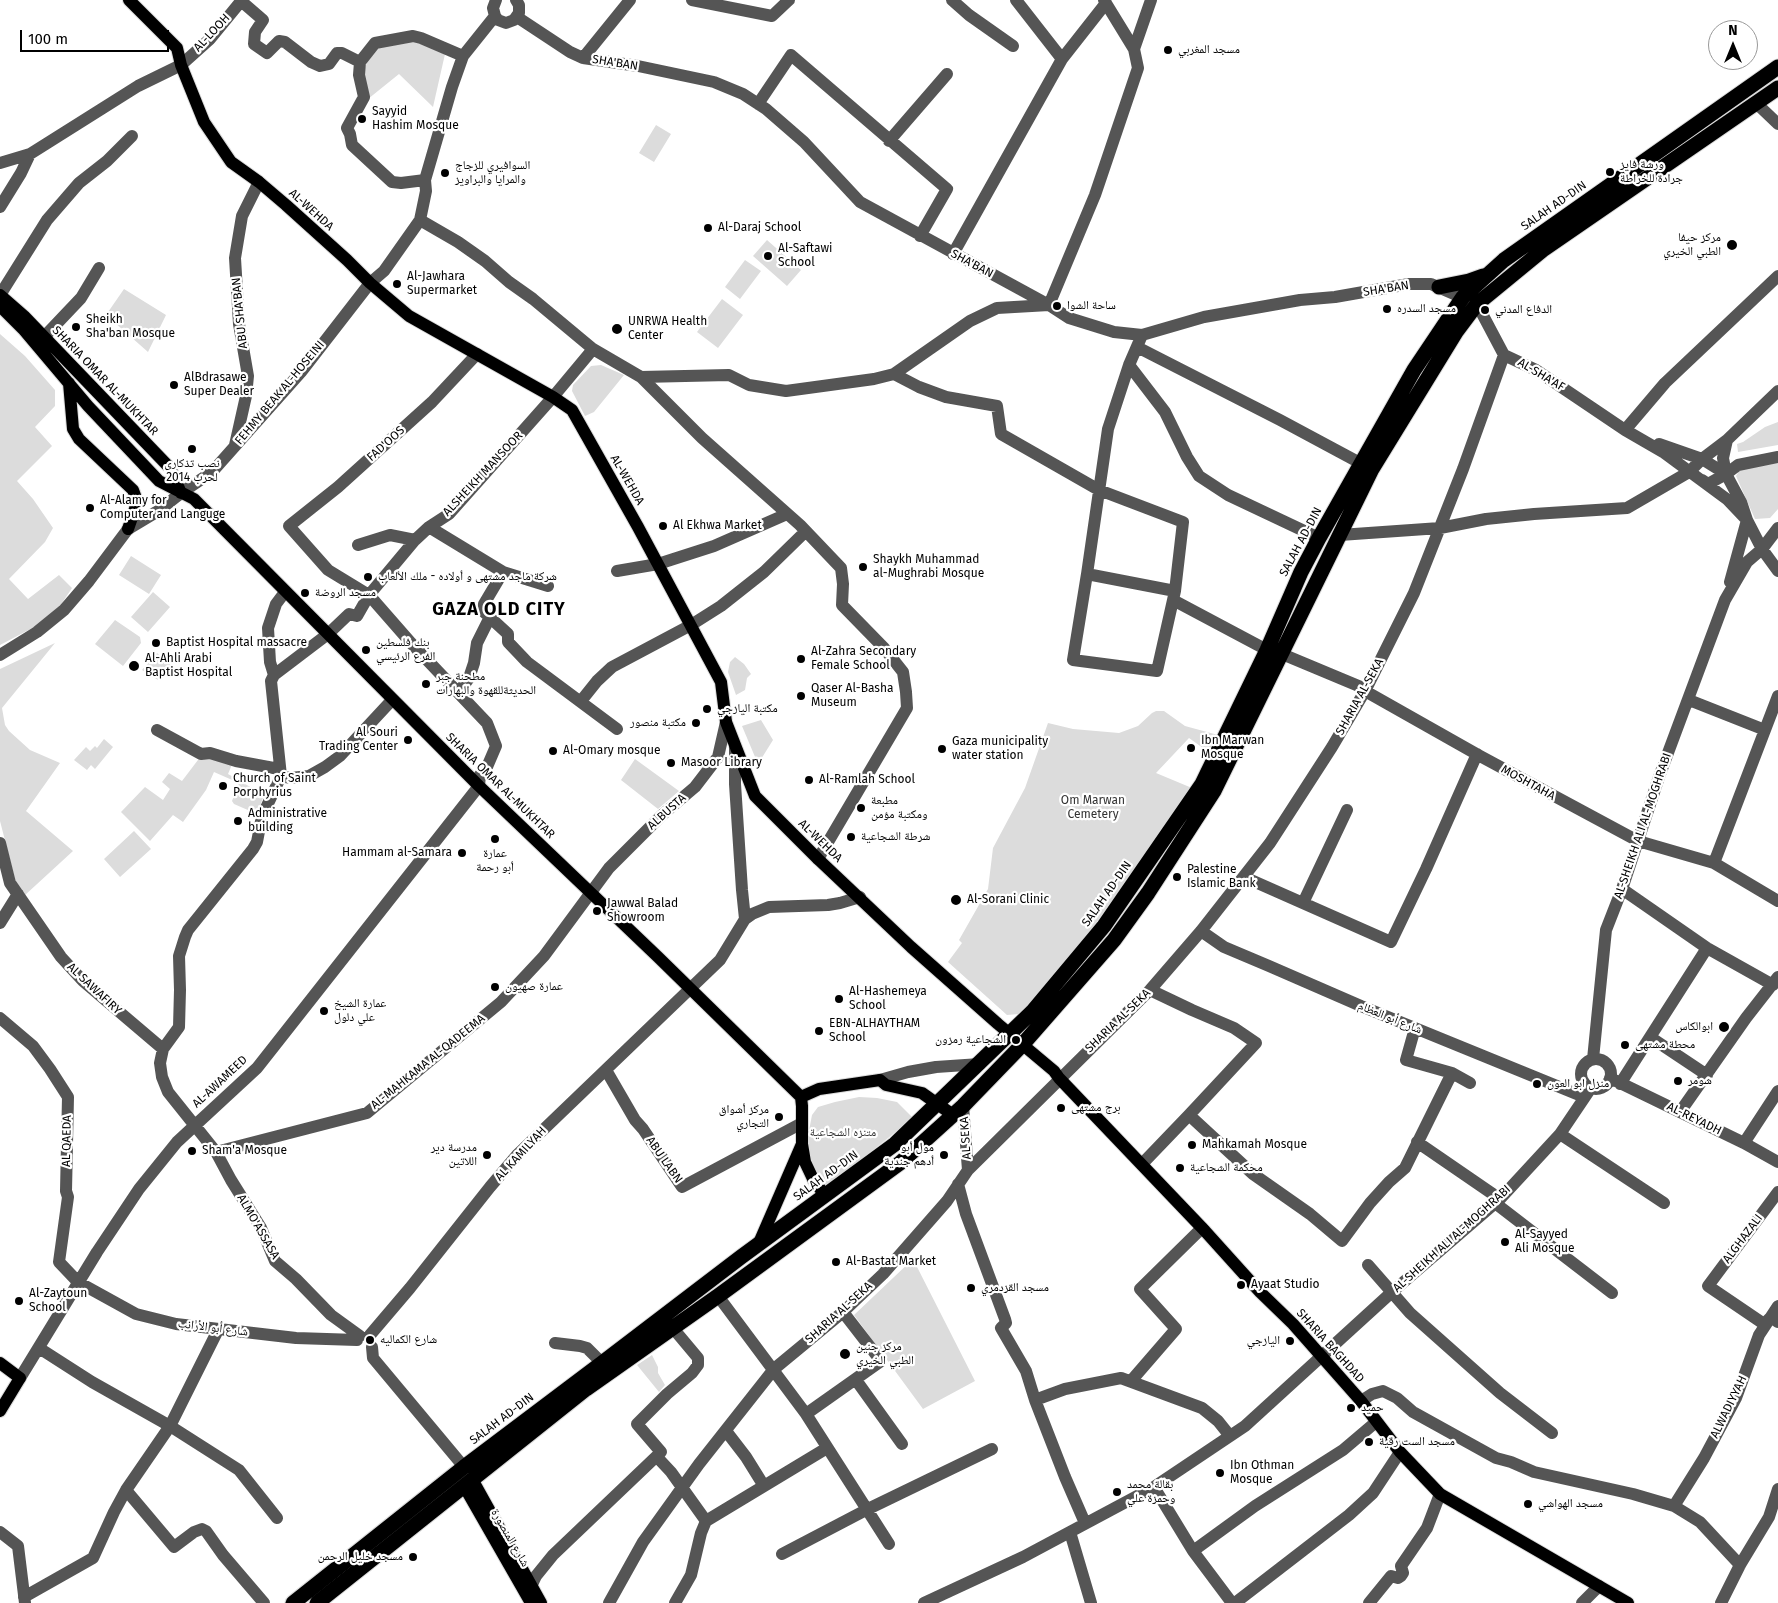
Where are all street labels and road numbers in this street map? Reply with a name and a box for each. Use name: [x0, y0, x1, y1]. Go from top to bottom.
street label: AL-LOOH: [191, 11, 233, 55]
street label: SHA'BAN: [591, 52, 639, 74]
street label: SALAH AD-DIN: [1519, 178, 1589, 234]
street label: AL-WEHDA: [286, 186, 336, 234]
street label: SHA'BAN: [948, 247, 996, 281]
street label: ABU SHA'BAN: [229, 277, 251, 349]
street label: SHA'BAN: [1362, 278, 1410, 300]
street label: SHARIA OMAR AL-MUKHTAR: [49, 323, 161, 439]
street label: FEHMY BEAK AL-HOSEINI: [232, 338, 328, 448]
street label: AL-SHA'AF: [1515, 355, 1567, 395]
street label: FAD'OOS: [364, 423, 408, 465]
street label: ALSHEIKH MANSOOR: [440, 429, 526, 519]
street label: AL-WEHDA: [607, 452, 647, 508]
street label: SALAH AD-DIN: [1277, 505, 1325, 579]
street label: SHARIA AL-SEKA: [1333, 656, 1387, 738]
street label: SHARIA OMAR AL-MUKHTAR: [442, 730, 558, 842]
street label: AL-SHEIKH ALI AL-MOGHRABI: [1611, 751, 1675, 901]
street label: MOSHTAHA: [1498, 762, 1558, 804]
street label: ALBUSTA: [645, 791, 689, 833]
street label: AL-WEHDA: [795, 817, 845, 865]
street label: SALAH AD-DIN: [1079, 859, 1135, 929]
street label: AL SAWAFIRY: [64, 960, 124, 1018]
street label: SHARIA AL-SEKA: [1082, 986, 1154, 1056]
street label: شارع أبو العظام: [1356, 999, 1424, 1037]
street label: AL-MAHKAMA AL-QADEEMA: [368, 1012, 488, 1112]
street label: AL-AWAMEED: [190, 1053, 250, 1111]
street label: AL-REYADH: [1664, 1100, 1724, 1138]
street label: AL QAEDA: [59, 1115, 75, 1167]
street label: AL SEKA: [957, 1116, 975, 1160]
street label: AL KAMILYAH: [492, 1124, 550, 1184]
street label: ABU LABN: [643, 1134, 685, 1186]
street label: SALAH AD-DIN: [791, 1148, 861, 1204]
street label: AL-SHEIKH ALI AL-MOGHRABI: [1390, 1182, 1514, 1296]
street label: ALMO'ASSASA: [234, 1192, 282, 1262]
street label: ALGHAZALI: [1720, 1212, 1766, 1266]
street label: SHARIA AL-SEKA: [802, 1279, 876, 1347]
street label: SHARIA BAGHDAD: [1293, 1306, 1367, 1386]
street label: شارع أبو الأرانب: [177, 1317, 249, 1339]
street label: ALWADIYYAH: [1708, 1373, 1750, 1441]
street label: SALAH AD-DIN: [467, 1390, 537, 1448]
street label: شارع المنصورة: [488, 1507, 532, 1569]

